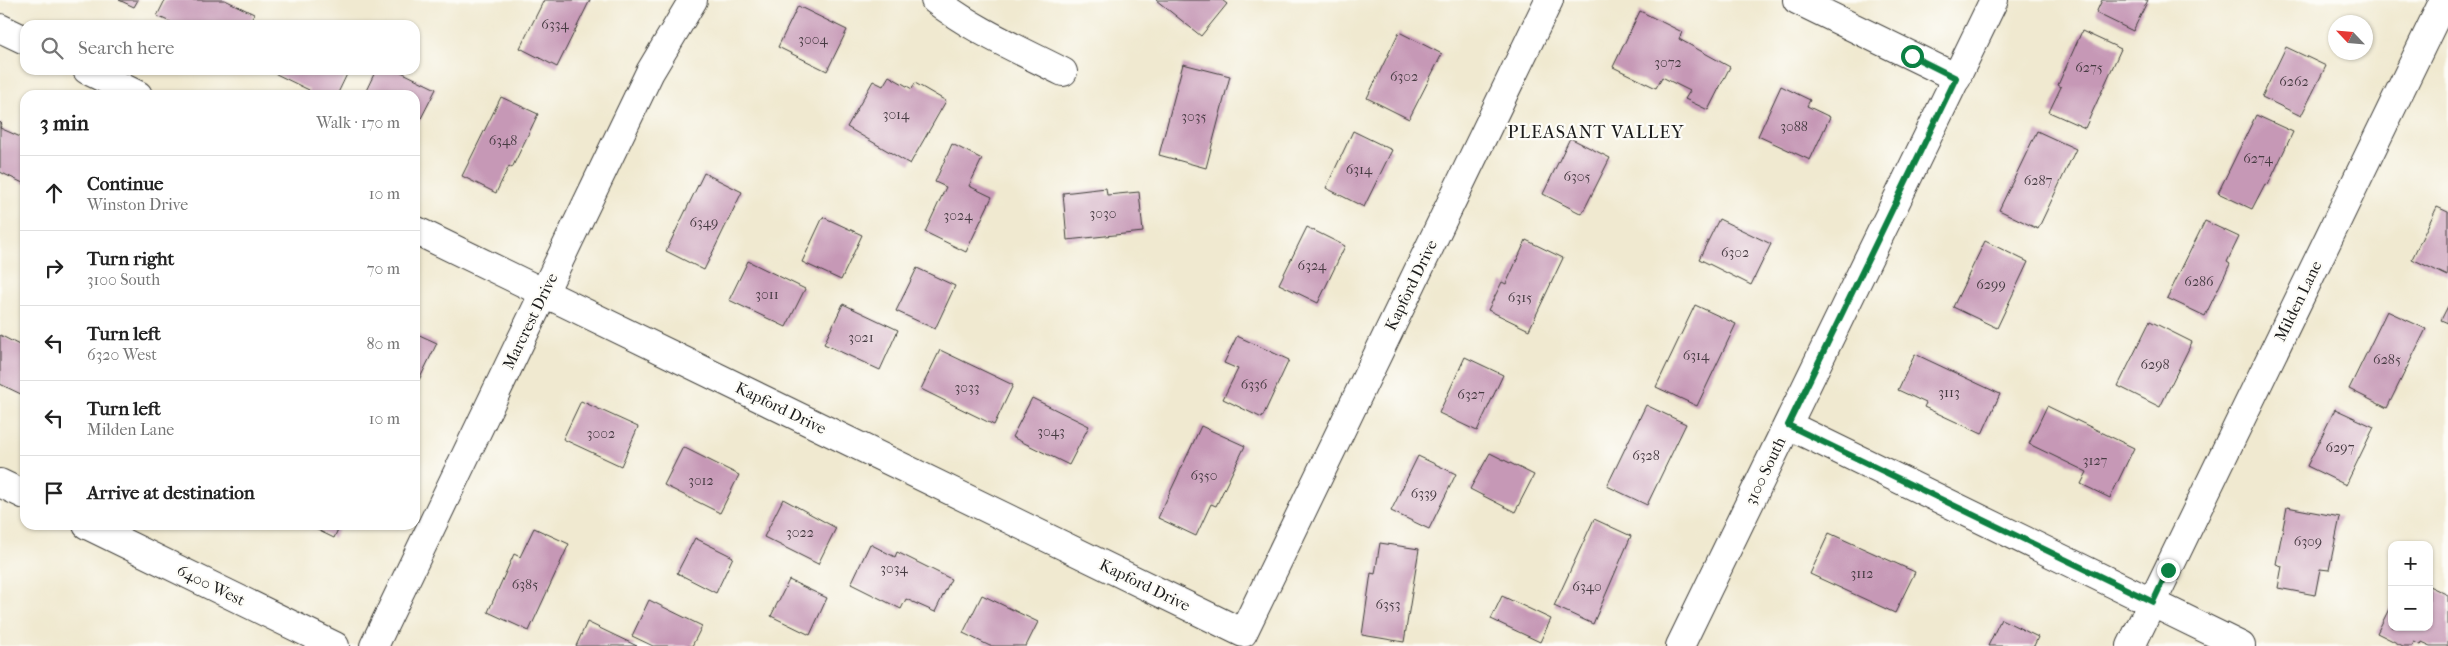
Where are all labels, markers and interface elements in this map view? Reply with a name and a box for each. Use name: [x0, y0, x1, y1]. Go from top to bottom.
north arrow: [2328, 15, 2373, 60]
house number: 6334: [541, 16, 569, 33]
search box: [20, 20, 420, 75]
house number: 3004: [798, 31, 828, 48]
icon: search: [38, 34, 66, 62]
text: Search here: [78, 37, 174, 59]
route start: [1901, 45, 1924, 68]
house number: 3072: [1654, 54, 1682, 71]
house number: 6275: [2075, 59, 2103, 76]
house number: 6302: [1390, 68, 1418, 85]
house number: 6262: [2279, 73, 2309, 90]
house number: 3014: [883, 106, 910, 123]
house number: 3035: [1181, 108, 1207, 125]
text: 3 min: [40, 111, 89, 135]
text: Walk · 170 m: [316, 113, 400, 132]
house number: 3088: [1780, 118, 1808, 135]
district label: PLEASANT VALLEY: [1507, 122, 1685, 143]
house number: 6348: [489, 132, 517, 149]
house number: 6274: [2243, 150, 2273, 167]
house number: 6314: [1346, 161, 1373, 178]
house number: 6305: [1563, 168, 1591, 185]
house number: 6287: [2024, 172, 2053, 189]
text: Continue: [87, 173, 163, 195]
icon: ahead: [40, 179, 68, 207]
text: 10 m: [369, 184, 400, 203]
text: Winston Drive: [87, 195, 188, 214]
house number: 3030: [1090, 205, 1116, 222]
house number: 3024: [944, 207, 973, 224]
house number: 6349: [690, 214, 718, 231]
street label: Kapford Drive: [1381, 236, 1441, 333]
house number: 6302: [1721, 244, 1749, 261]
text: Turn right: [87, 248, 174, 270]
icon: right: [40, 254, 68, 282]
house number: 6324: [1298, 257, 1327, 274]
street label: Milden Lane: [2270, 258, 2326, 344]
text: 70 m: [367, 259, 400, 278]
text: 3100 South: [87, 270, 160, 289]
street label: Marcrest Drive: [499, 270, 562, 372]
house number: 6286: [2184, 273, 2214, 290]
house number: 6299: [1976, 276, 2006, 293]
house number: 3011: [755, 286, 779, 303]
house number: 6315: [1508, 289, 1532, 306]
text: Turn left: [87, 323, 161, 345]
icon: left: [40, 329, 68, 357]
house number: 3021: [848, 329, 874, 346]
text: 80 m: [366, 334, 400, 353]
text: 6320 West: [87, 345, 157, 364]
house number: 6314: [1683, 347, 1710, 364]
house number: 6285: [2373, 351, 2401, 368]
house number: 6298: [2140, 356, 2170, 373]
house number: 6336: [1241, 376, 1268, 393]
street label: Kapford Drive: [733, 378, 830, 438]
house number: 3033: [955, 379, 979, 396]
house number: 3113: [1938, 384, 1960, 401]
house number: 6327: [1457, 386, 1485, 403]
text: Turn left: [87, 398, 161, 420]
icon: left: [40, 404, 68, 432]
text: 10 m: [369, 409, 400, 428]
text: Milden Lane: [87, 420, 174, 439]
house number: 3043: [1037, 423, 1065, 440]
house number: 3002: [587, 425, 615, 442]
street label: 3100 South: [1740, 434, 1790, 508]
house number: 6297: [2326, 439, 2355, 456]
house number: 6328: [1632, 447, 1660, 464]
house number: 3127: [2083, 452, 2108, 469]
house number: 6350: [1190, 467, 1218, 484]
house number: 3012: [688, 472, 714, 489]
icon: arrive: [40, 479, 68, 507]
text: Arrive at destination: [87, 482, 255, 504]
house number: 6339: [1411, 485, 1437, 502]
house number: 3022: [786, 524, 814, 541]
house number: 6309: [2294, 533, 2322, 550]
map controls: [2388, 541, 2433, 631]
button: +: [2388, 541, 2433, 586]
street label: Kapford Drive: [1097, 555, 1194, 615]
route end: [2157, 559, 2180, 582]
street label: 6400 West: [174, 560, 248, 610]
house number: 3034: [880, 560, 908, 577]
house number: 3112: [1851, 565, 1873, 582]
house number: 6385: [512, 576, 538, 593]
house number: 6340: [1572, 578, 1602, 595]
button: −: [2388, 586, 2433, 631]
house number: 6353: [1375, 596, 1401, 613]

